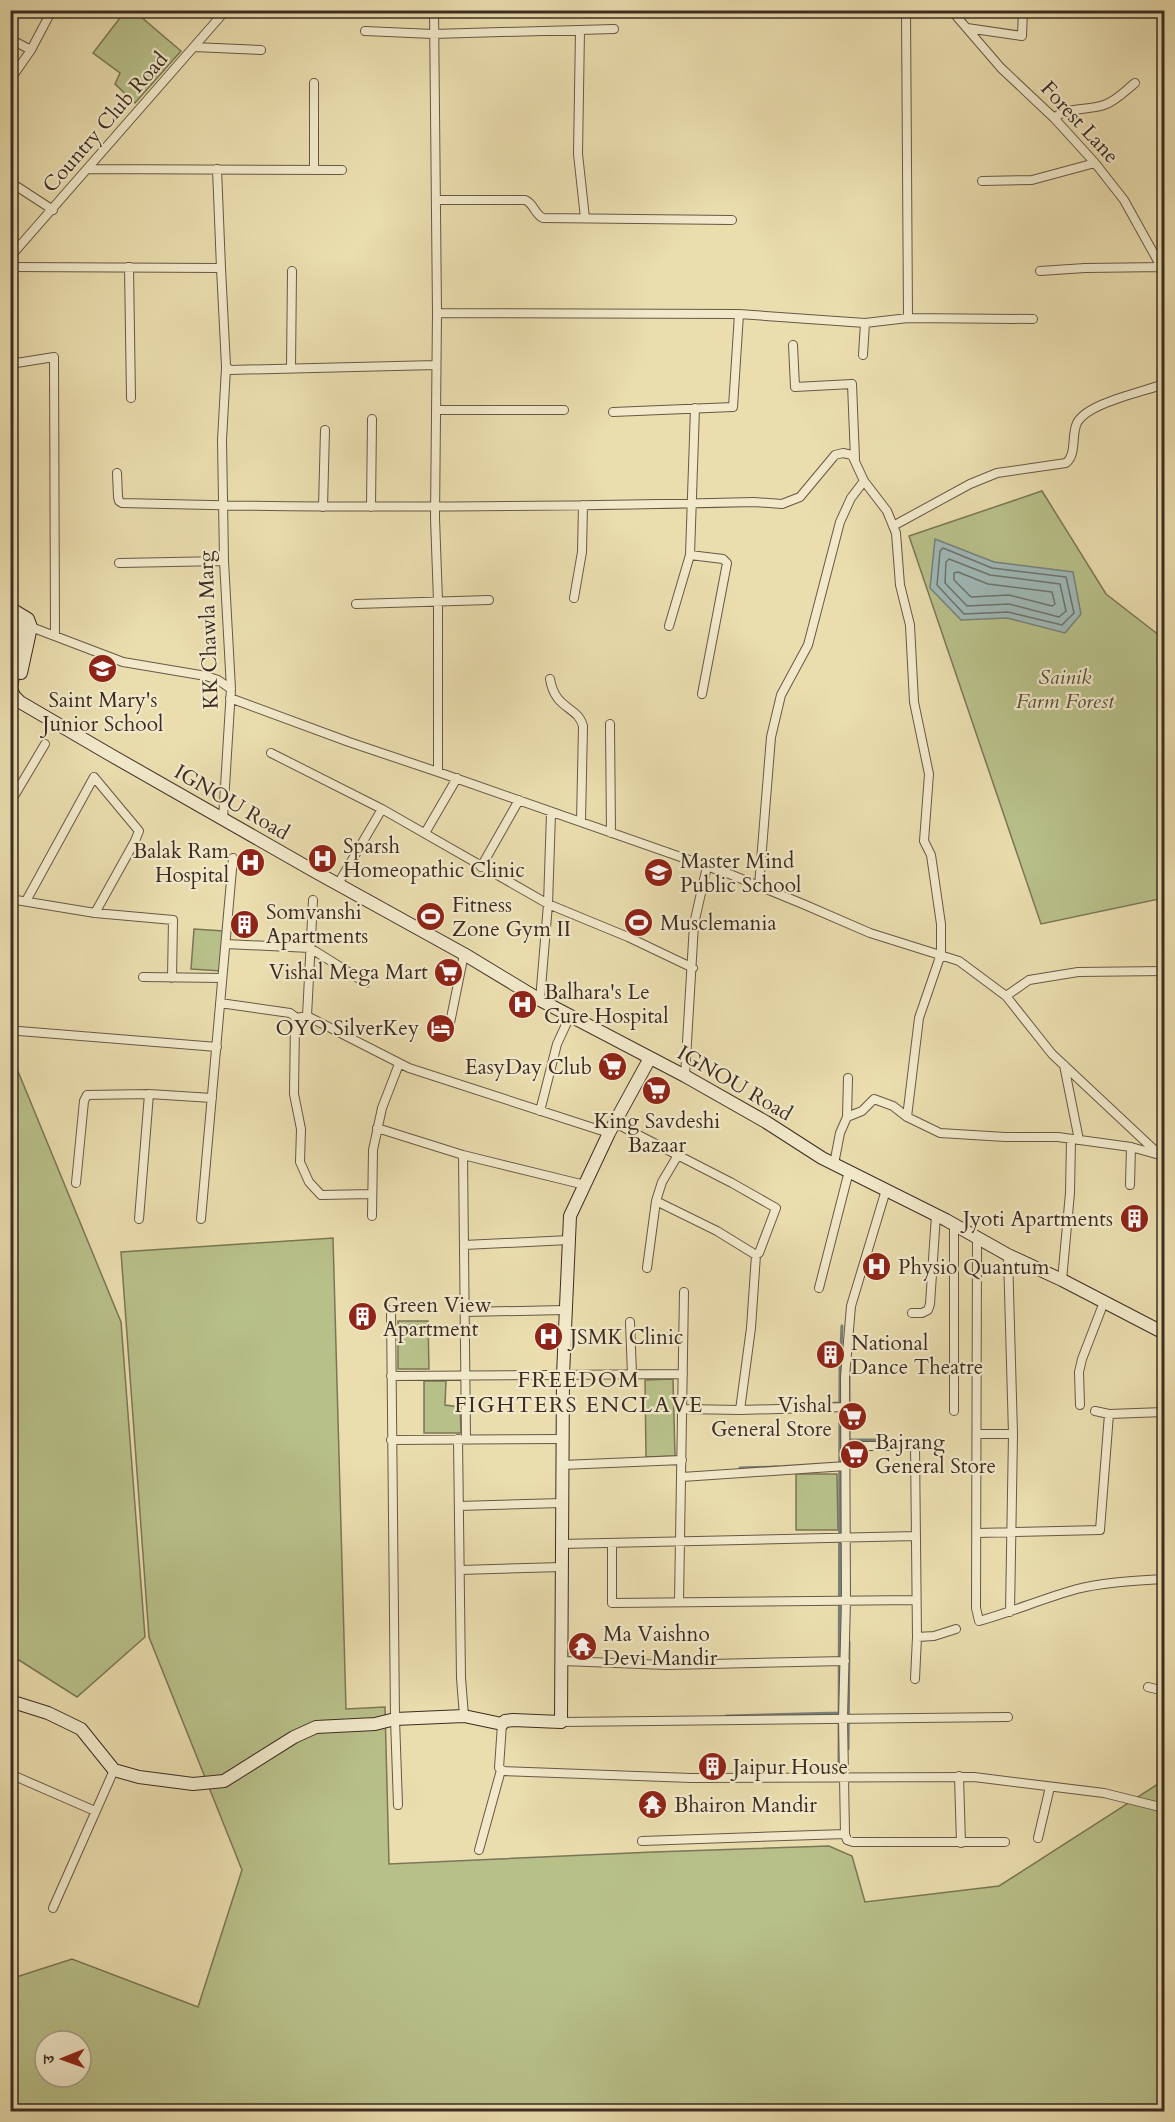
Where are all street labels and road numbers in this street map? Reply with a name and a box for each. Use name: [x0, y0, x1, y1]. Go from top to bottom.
street label: Country Club Road: [36, 46, 175, 199]
street label: Forest Lane: [1034, 75, 1125, 170]
street label: KK Chawla Marg: [191, 550, 226, 710]
street label: IGNOU Road: [169, 758, 295, 847]
street label: IGNOU Road: [672, 1039, 798, 1128]

